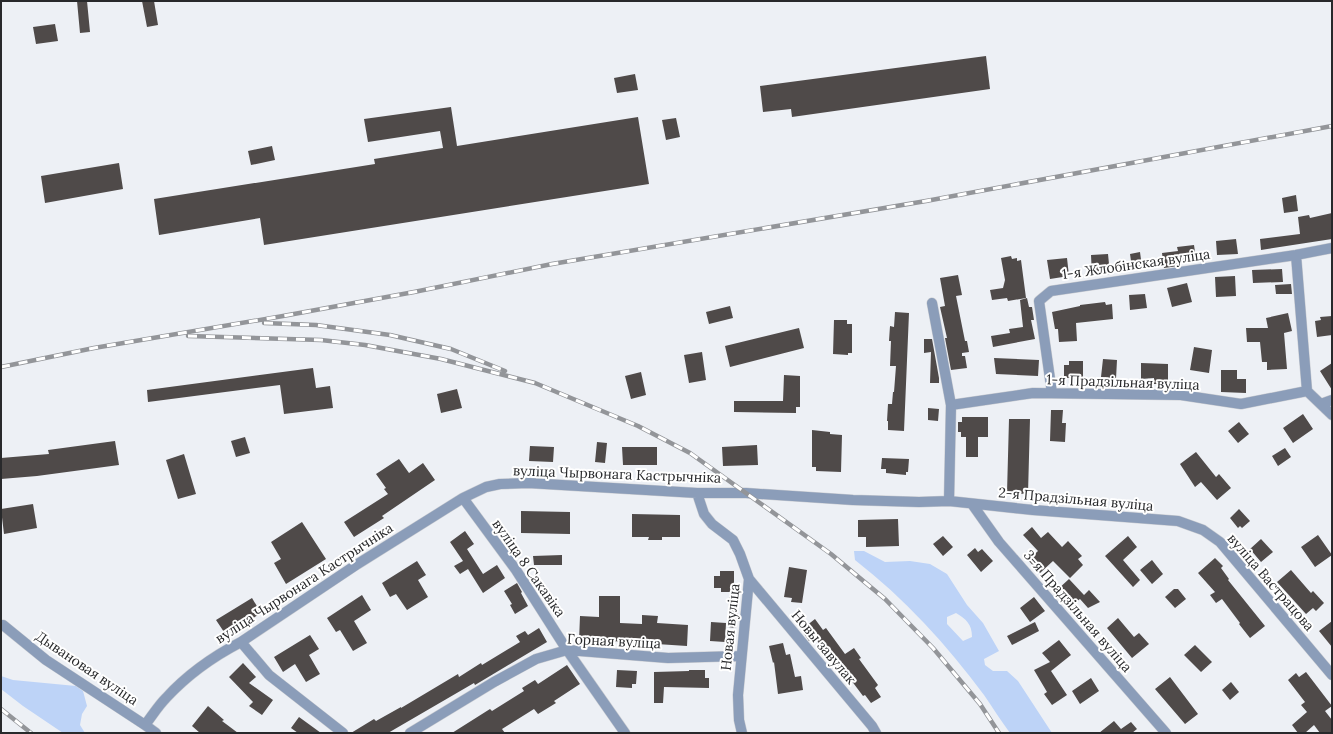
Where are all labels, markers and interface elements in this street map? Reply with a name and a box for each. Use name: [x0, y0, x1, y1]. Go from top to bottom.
street label: 1-я Жлобінская вуліца: [1061, 245, 1211, 283]
street label: 1-я Прадзільная вуліца: [1046, 370, 1200, 394]
street label: вуліца Чырвонага Кастрычніка: [513, 461, 721, 487]
street label: 2-я Прадзільная вуліца: [998, 483, 1154, 515]
street label: вуліца 8 Сакавіка: [488, 515, 570, 621]
street label: вуліца Чырвонага Кастрычніка: [212, 519, 396, 647]
street label: вуліца Вастрацова: [1224, 529, 1318, 635]
street label: 3-я Прадзільная вуліца: [1020, 546, 1136, 676]
street label: Новая вуліца: [716, 583, 744, 671]
street label: Новы завулак: [788, 606, 861, 688]
street label: Дывановая вуліца: [32, 627, 142, 709]
street label: Горная вуліца: [567, 630, 661, 652]

